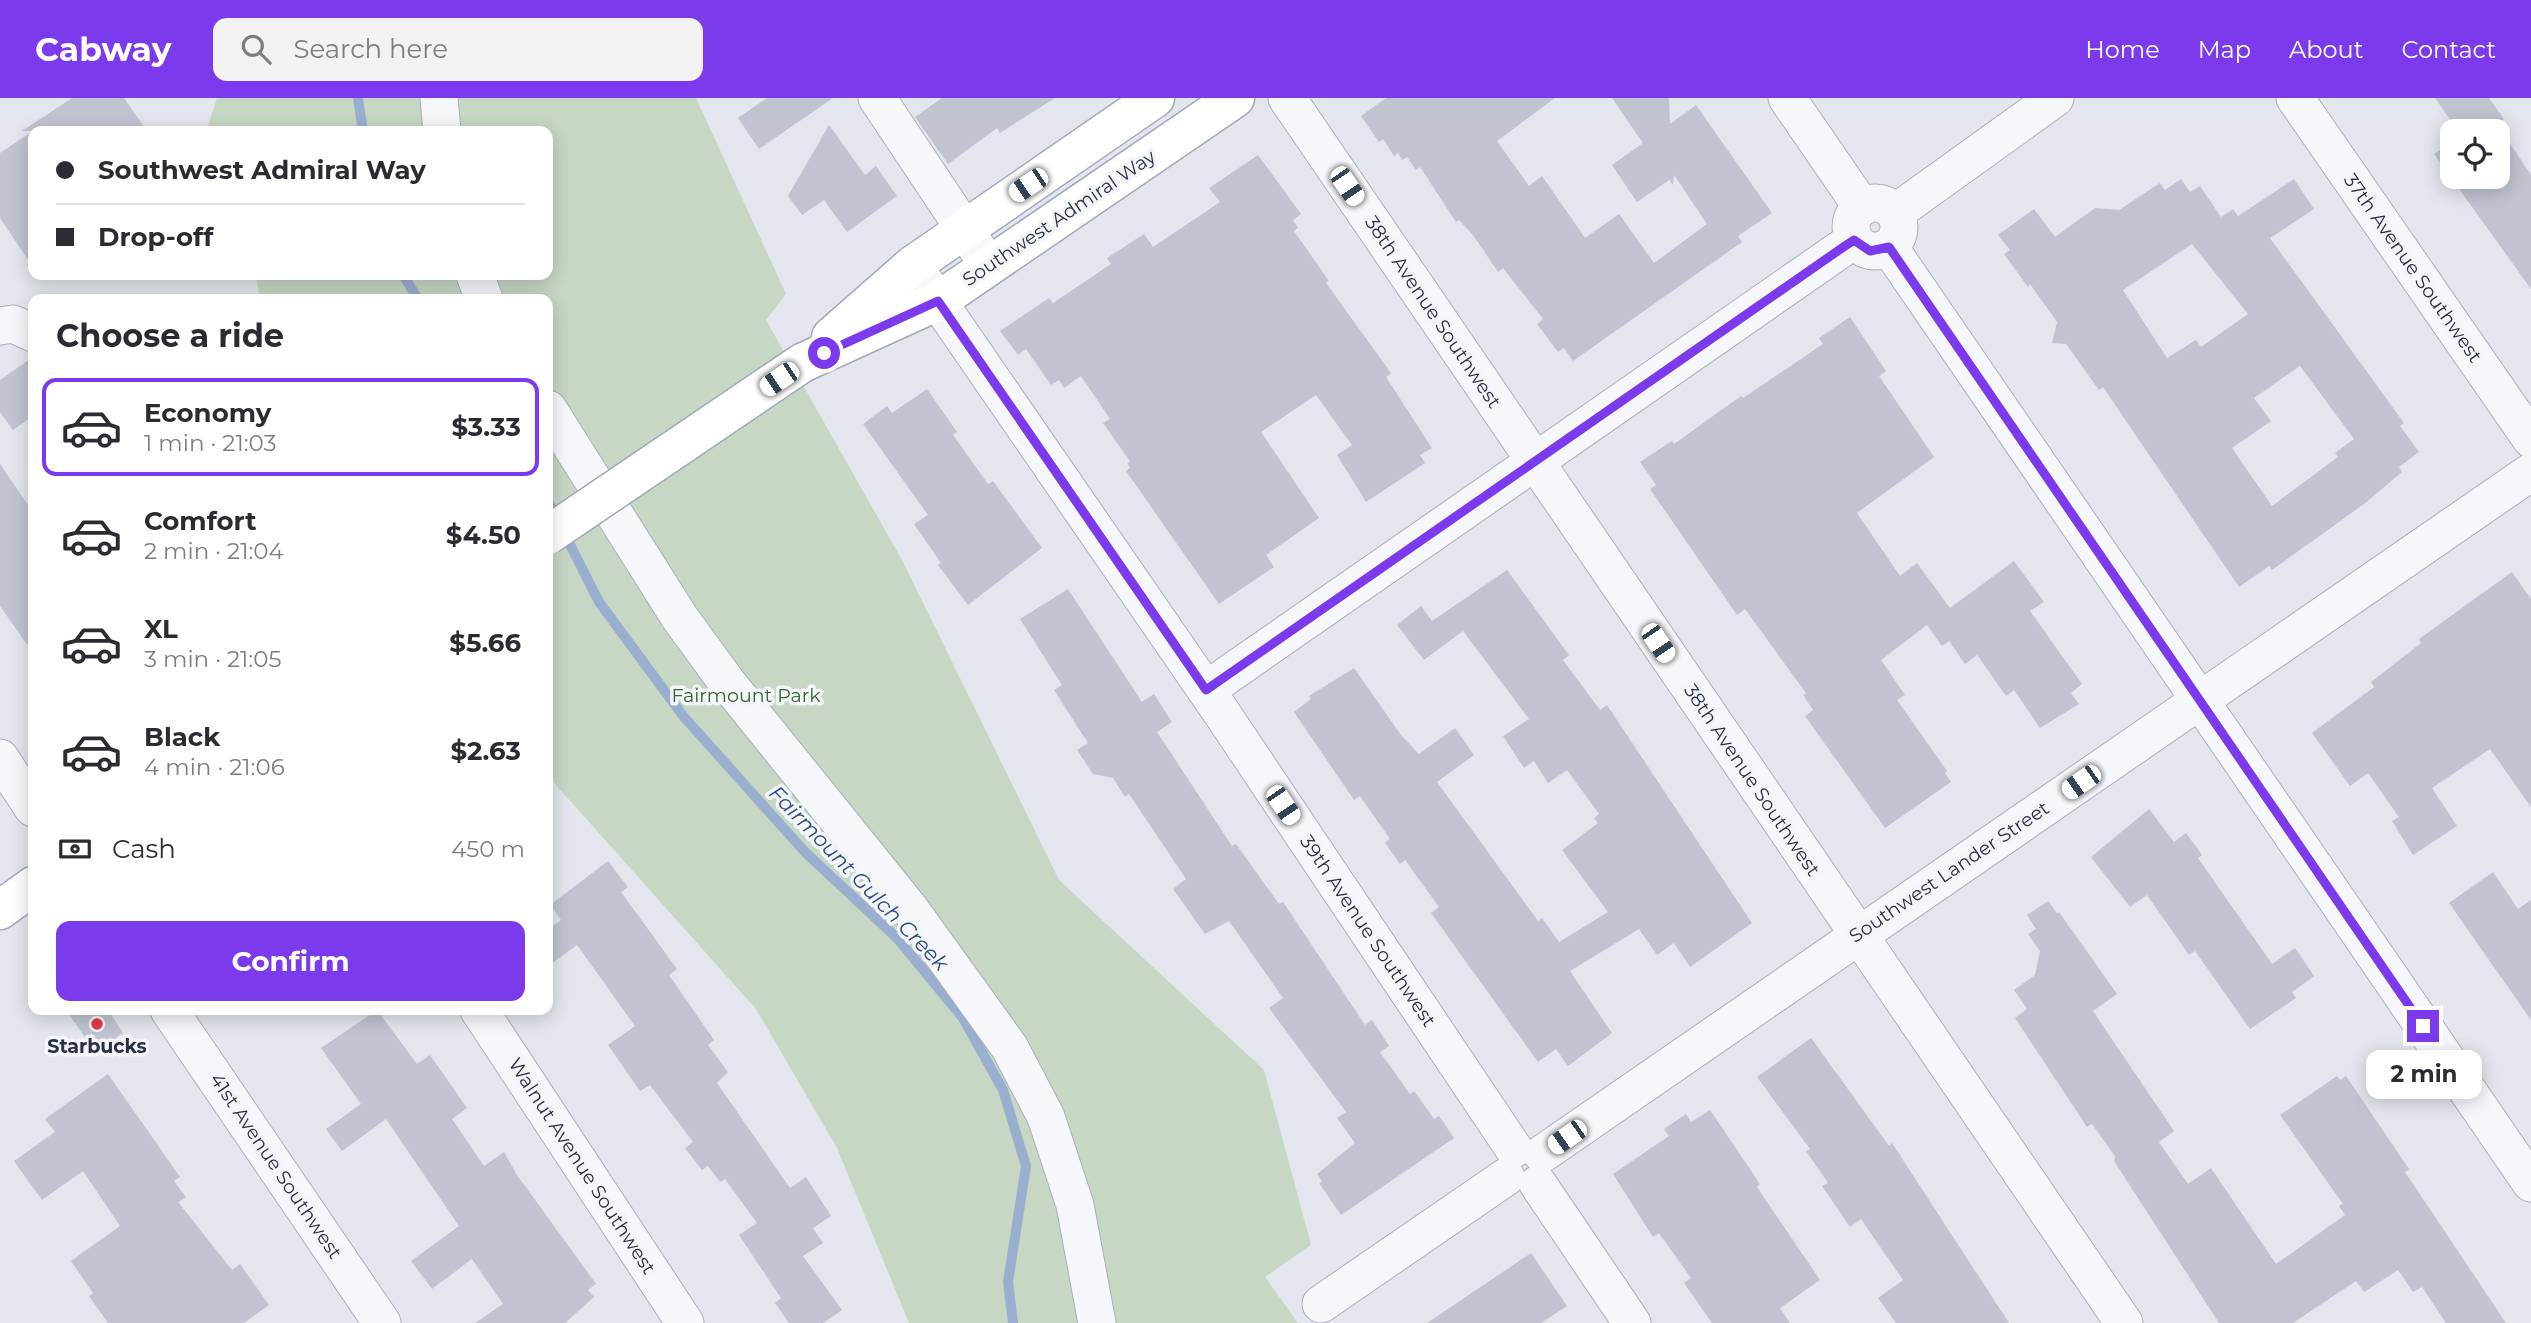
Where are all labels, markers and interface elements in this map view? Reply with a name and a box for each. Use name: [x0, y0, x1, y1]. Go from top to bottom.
search box: [213, 18, 703, 81]
text: Cabway: [35, 29, 171, 69]
icon: search: [237, 30, 275, 68]
text: Search here: [293, 33, 448, 65]
text: Home: [2085, 35, 2160, 64]
text: Map: [2198, 35, 2251, 64]
text: About: [2289, 35, 2363, 64]
text: Contact: [2401, 35, 2496, 64]
map controls: [2440, 119, 2510, 189]
button: locate: [2440, 119, 2510, 189]
street label: Southwest Admiral Way: [958, 144, 1160, 291]
text: Southwest Admiral Way: [98, 154, 426, 186]
car: [1327, 163, 1368, 209]
car: [1005, 165, 1052, 205]
street label: 37th Avenue Southwest: [2339, 169, 2487, 367]
street label: 38th Avenue Southwest: [1360, 212, 1506, 413]
text: Drop-off: [98, 221, 213, 253]
text: Choose a ride: [56, 316, 284, 355]
route start: [808, 337, 840, 369]
car: [756, 359, 803, 399]
icon: car: [60, 396, 123, 459]
text: Economy: [144, 397, 271, 429]
text: $3.33: [451, 411, 521, 443]
text: 1 min · 21:03: [144, 429, 277, 457]
icon: car: [60, 504, 123, 567]
text: Comfort: [144, 505, 256, 537]
text: $4.50: [446, 519, 521, 551]
text: 2 min · 21:04: [144, 537, 284, 565]
icon: car: [60, 612, 123, 675]
text: XL: [144, 613, 178, 645]
car: [1638, 620, 1679, 666]
text: $5.66: [449, 627, 521, 659]
text: 3 min · 21:05: [144, 645, 281, 673]
street label: 38th Avenue Southwest: [1679, 680, 1825, 881]
park label: Fairmount Park: [671, 684, 821, 707]
icon: car: [60, 720, 123, 783]
text: Black: [144, 721, 220, 753]
text: $2.63: [450, 735, 521, 767]
text: 4 min · 21:06: [144, 753, 285, 781]
car: [2058, 761, 2105, 803]
water label: Fairmount Gulch Creek: [764, 780, 955, 977]
car: [1263, 782, 1304, 828]
street label: Southwest Lander Street: [1845, 796, 2054, 948]
icon: cash: [56, 830, 94, 868]
street label: 39th Avenue Southwest: [1295, 831, 1441, 1031]
text: Cash: [112, 833, 176, 865]
text: 450 m: [451, 835, 525, 863]
button: Confirm: [56, 921, 525, 1001]
route end: [2407, 1010, 2439, 1042]
marker: Starbucks: [89, 1016, 105, 1032]
place label: Starbucks: [47, 1035, 147, 1058]
callout: 2 min: [2365, 1051, 2481, 1100]
street label: Walnut Avenue Southwest: [503, 1054, 661, 1279]
text: 2 min: [2390, 1060, 2458, 1088]
street label: 41st Avenue Southwest: [205, 1069, 347, 1264]
car: [1544, 1116, 1591, 1158]

